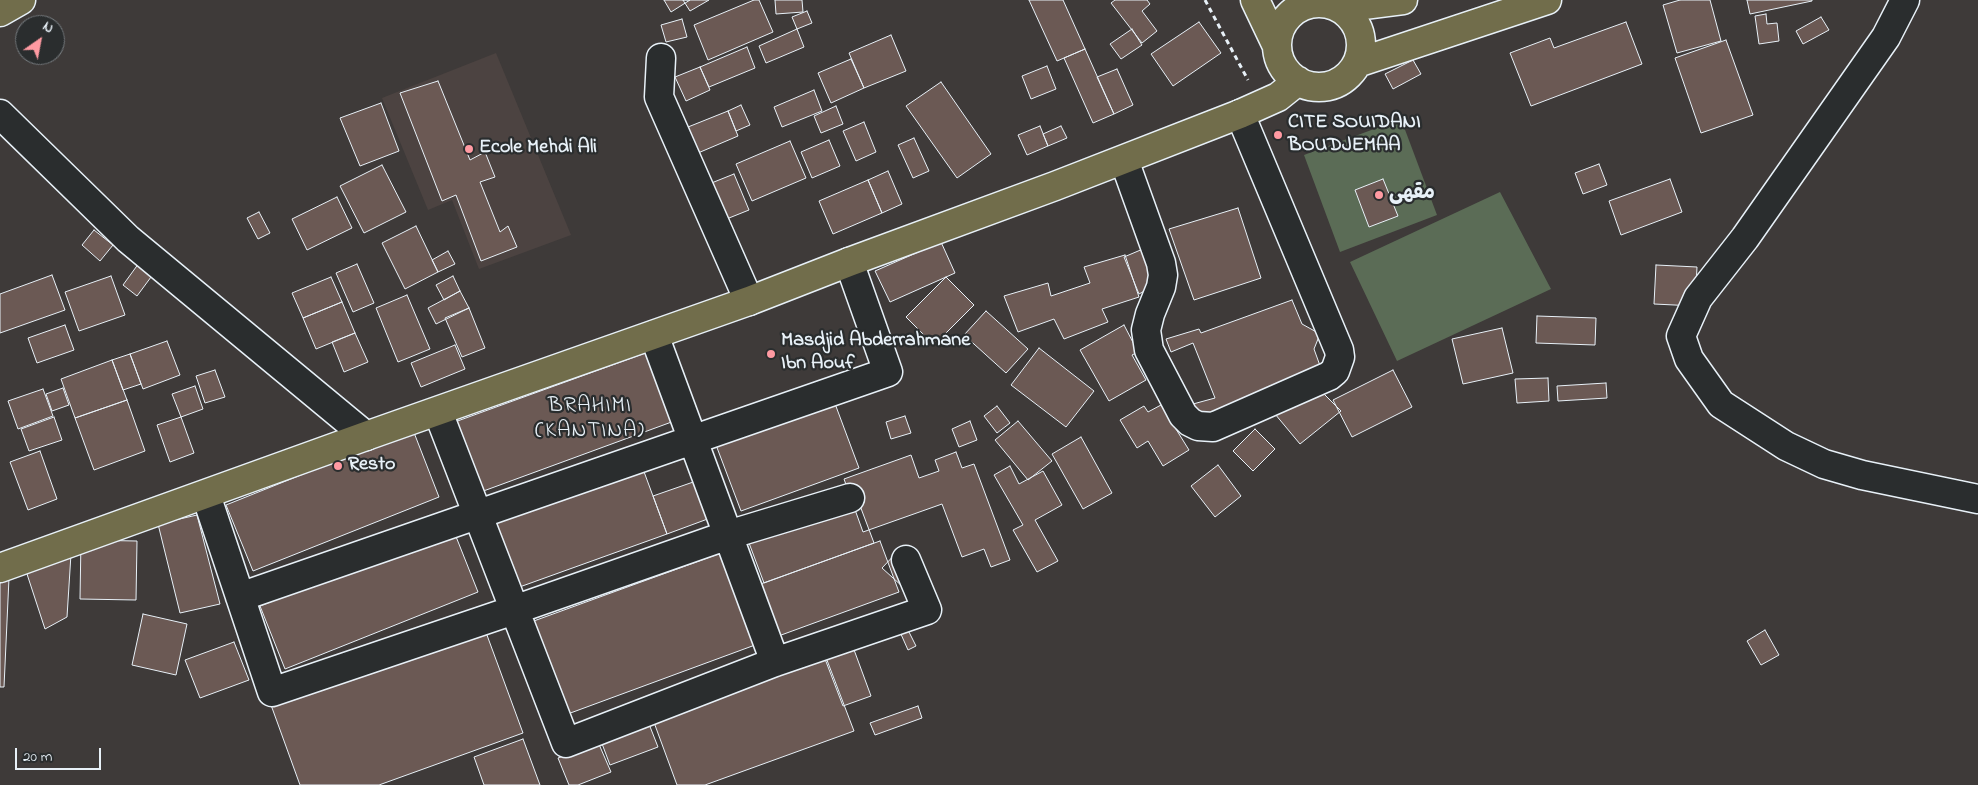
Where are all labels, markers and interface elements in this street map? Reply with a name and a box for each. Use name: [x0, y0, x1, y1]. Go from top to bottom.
north arrow: [15, 15, 65, 65]
text: N: [38, 16, 58, 39]
place label: CITE SOUIDANI BOUDJEMAA: [1288, 112, 1421, 159]
marker: CITE SOUIDANI BOUDJEMAA: [1272, 129, 1284, 141]
place label: Ecole Mehdi Ali: [479, 137, 597, 161]
marker: Ecole Mehdi Ali: [463, 143, 475, 155]
place label: مقهى: [1389, 183, 1435, 207]
marker: مقهى: [1373, 189, 1385, 201]
place label: Masdjid Abderrahmane Ibn Aouf: [781, 330, 970, 377]
marker: Masdjid Abderrahmane Ibn Aouf: [765, 348, 777, 360]
district label: BRAHIMI (KANTINA): [534, 394, 646, 446]
place label: Resto: [348, 454, 395, 478]
marker: Resto: [332, 460, 344, 472]
scale bar: [18, 738, 104, 770]
text: 20 m: [23, 746, 52, 768]

